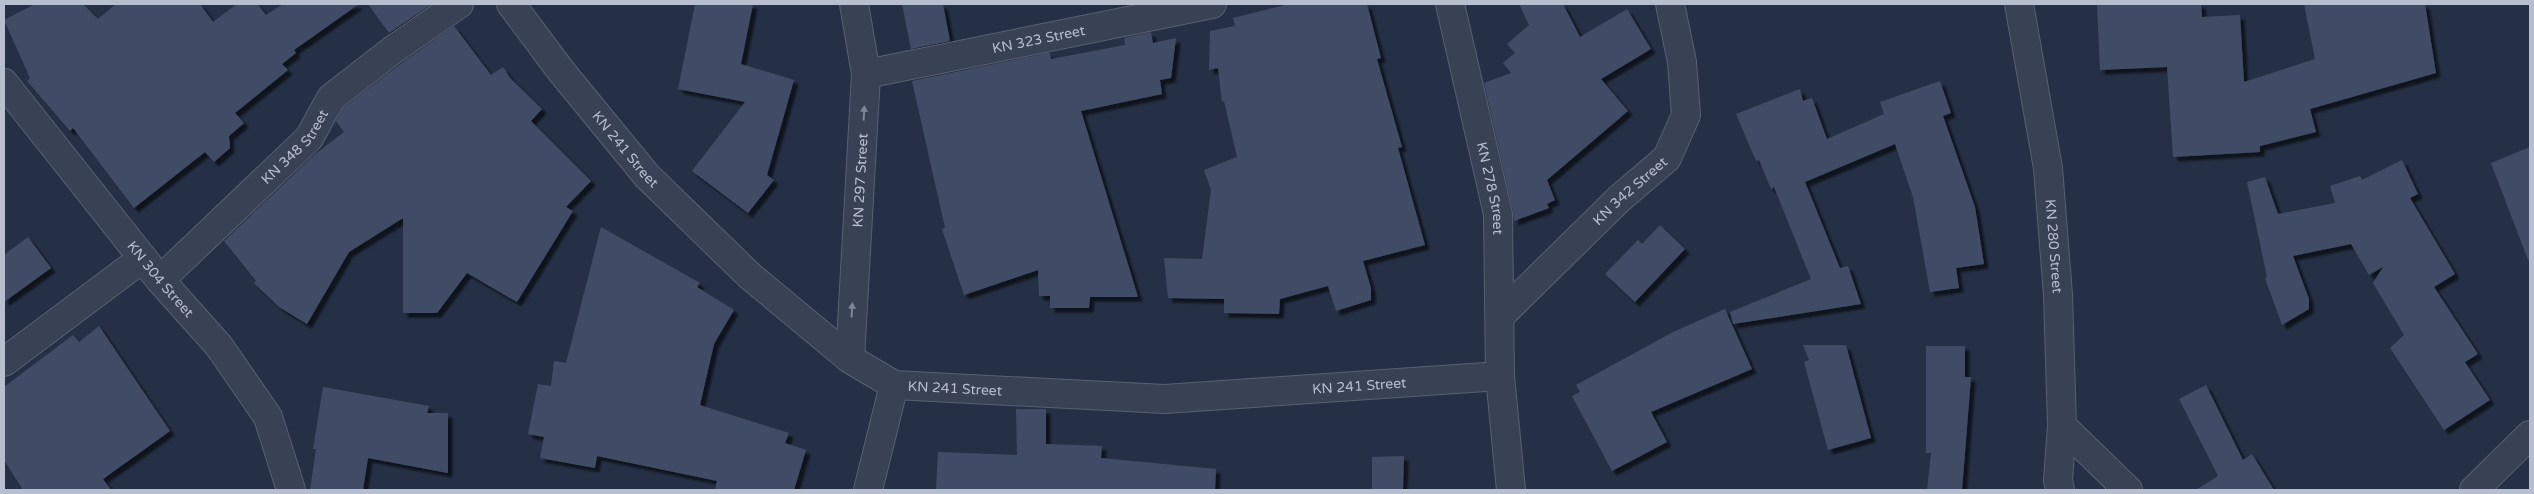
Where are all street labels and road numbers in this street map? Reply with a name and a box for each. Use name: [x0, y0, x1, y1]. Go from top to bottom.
street label: KN 323 Street: [991, 22, 1087, 57]
street label: KN 348 Street: [258, 106, 332, 188]
street label: KN 241 Street: [588, 108, 662, 192]
street label: KN 297 Street: [849, 132, 872, 228]
street label: KN 278 Street: [1473, 140, 1506, 236]
street label: KN 342 Street: [1589, 153, 1672, 229]
street label: KN 280 Street: [2041, 199, 2066, 295]
street label: KN 304 Street: [123, 238, 198, 321]
street label: KN 241 Street: [1312, 374, 1408, 398]
street label: KN 241 Street: [907, 378, 1003, 400]

